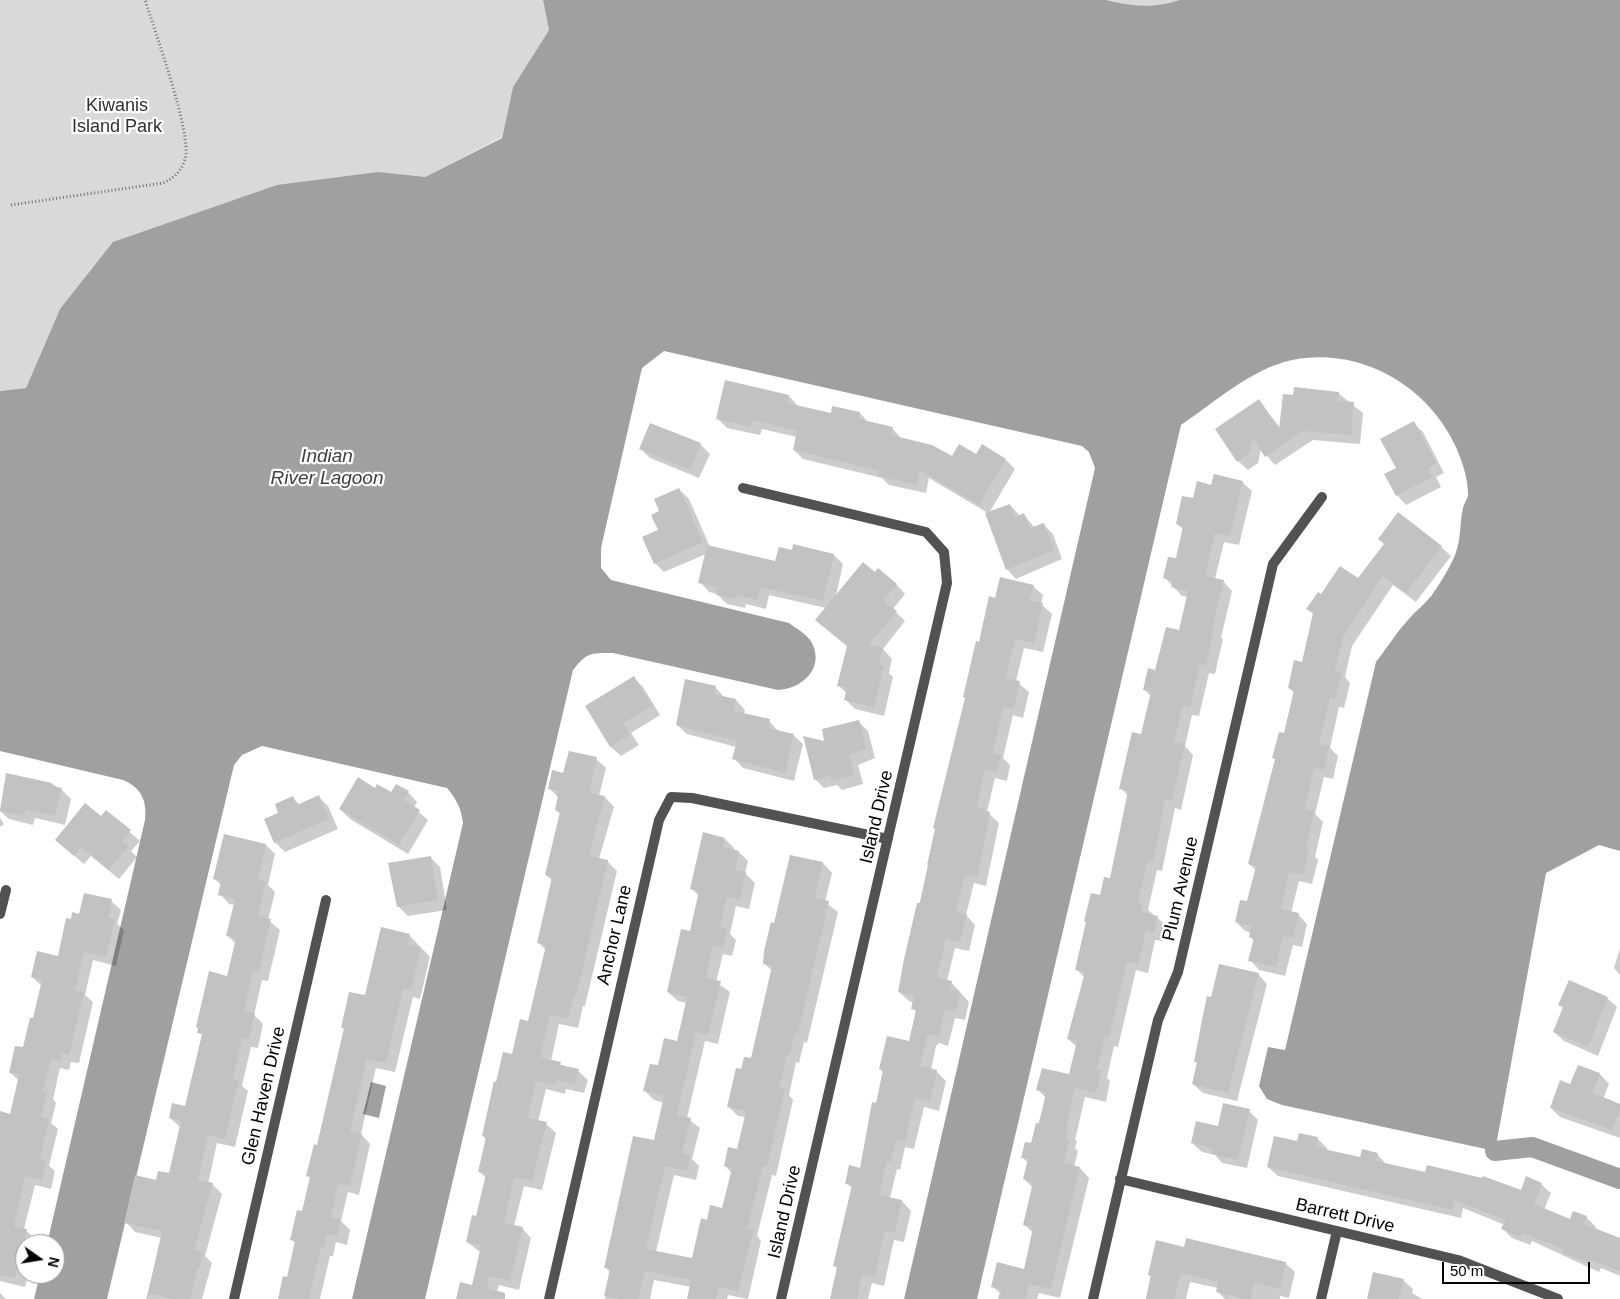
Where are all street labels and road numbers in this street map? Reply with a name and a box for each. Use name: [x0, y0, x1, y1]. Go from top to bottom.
street label: Island Drive: [856, 768, 898, 866]
street label: Plum Avenue: [1158, 835, 1204, 943]
street label: Anchor Lane: [593, 883, 637, 987]
street label: Glen Haven Drive: [237, 1024, 291, 1168]
street label: Island Drive: [764, 1163, 806, 1261]
street label: Barrett Drive: [1293, 1194, 1397, 1238]

